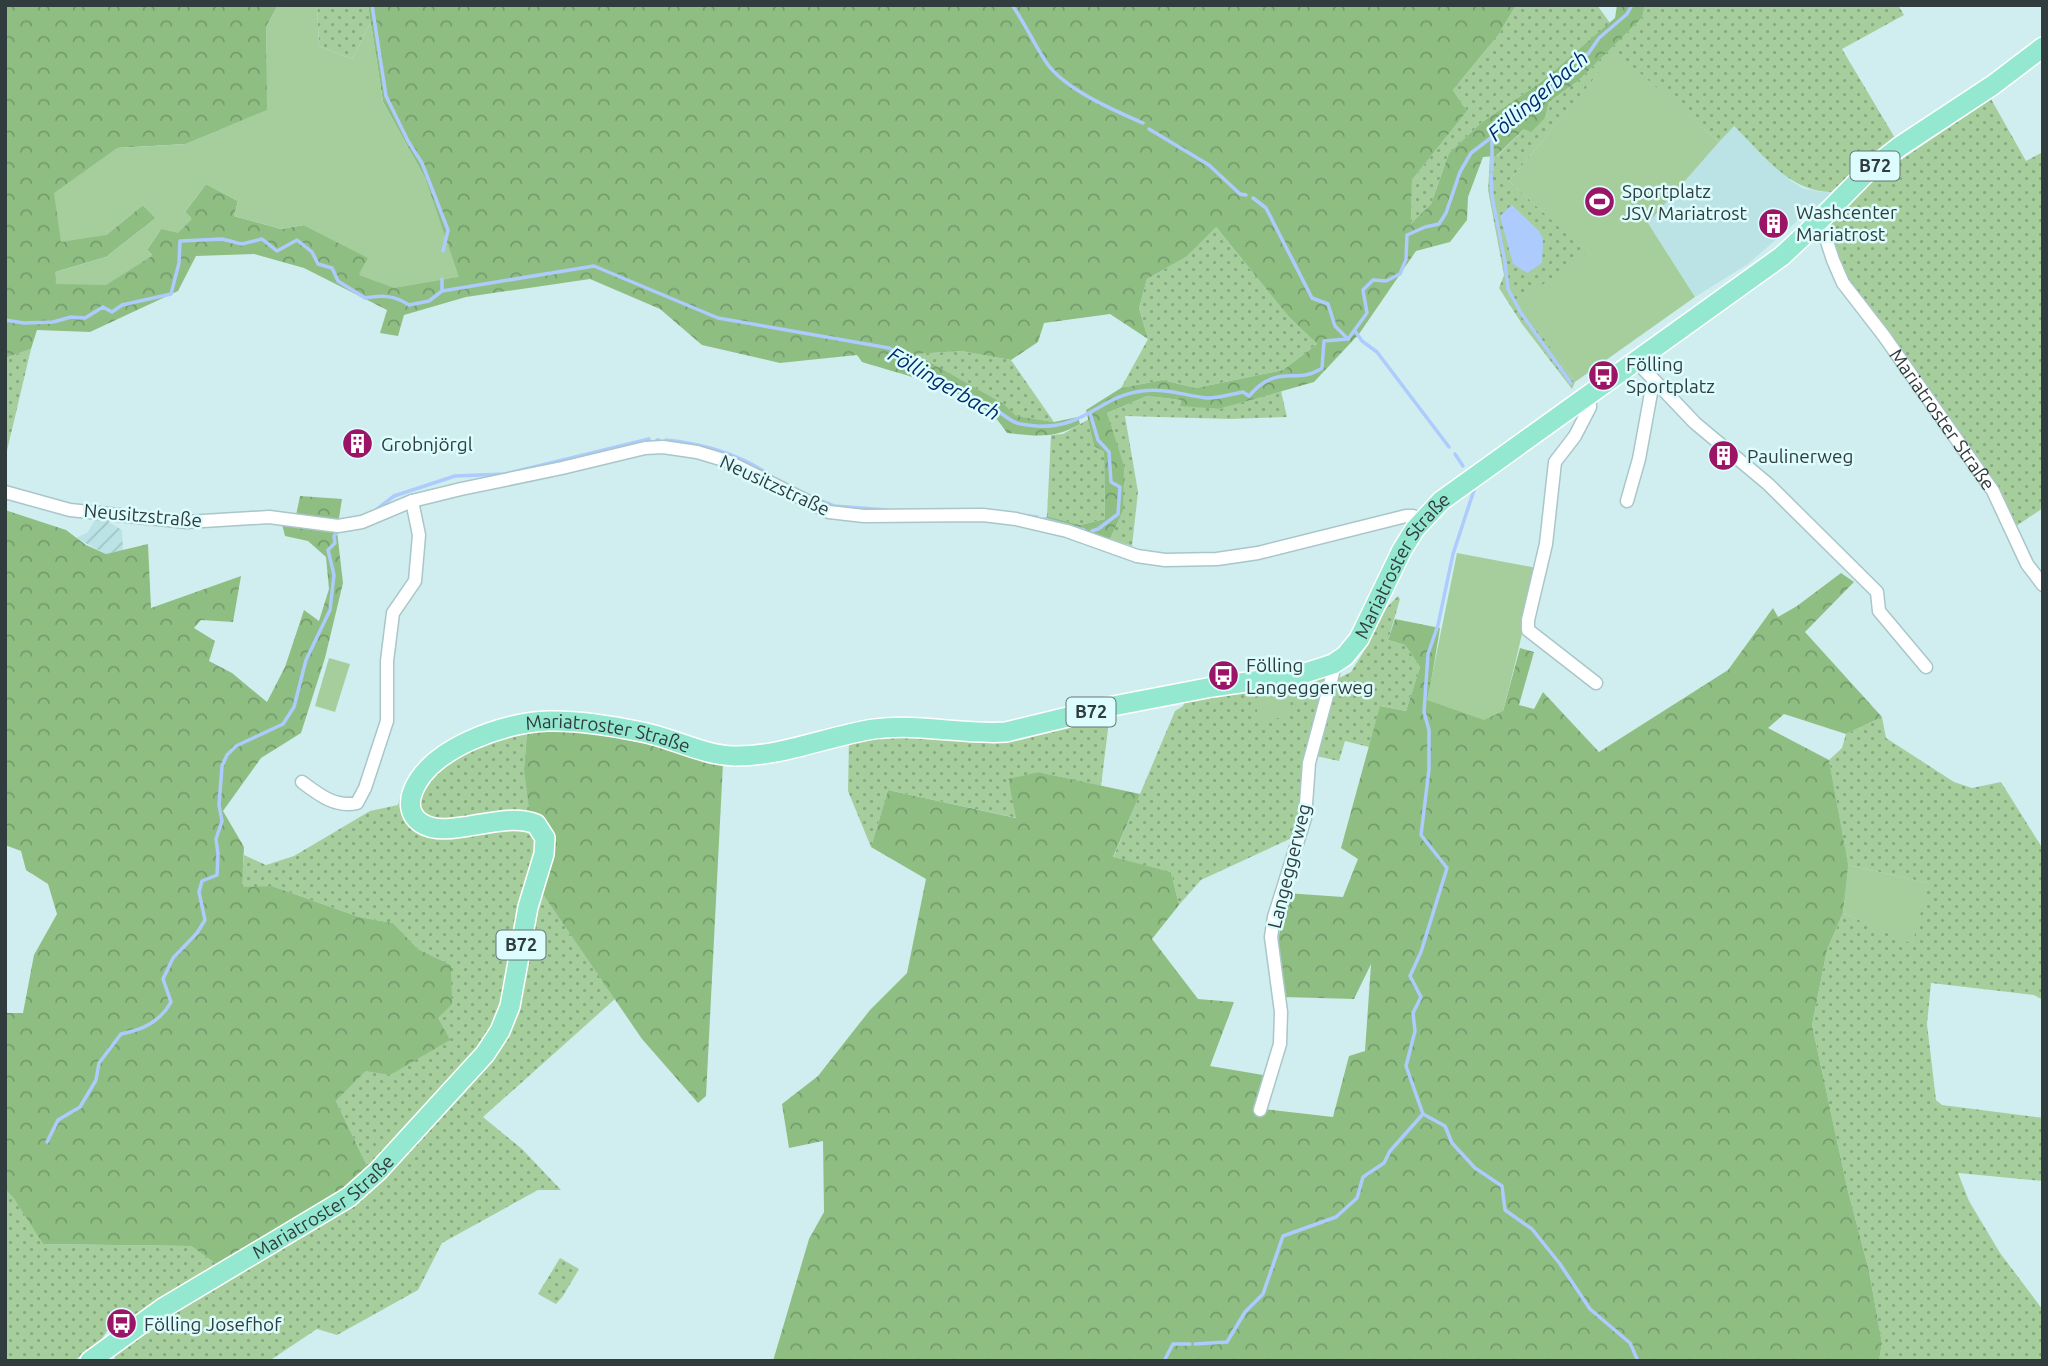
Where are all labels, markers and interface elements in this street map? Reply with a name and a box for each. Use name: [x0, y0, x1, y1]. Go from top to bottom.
water label: Föllingerbach: [1482, 45, 1592, 145]
road number: B72: [1850, 152, 1899, 181]
place label: Sportplatz JSV Mariatrost: [1622, 180, 1748, 224]
sports icon: Sportplatz JSV Mariatrost: [1582, 185, 1616, 219]
place label: Washcenter Mariatrost: [1796, 201, 1897, 245]
building icon: Washcenter Mariatrost: [1756, 206, 1790, 240]
water label: Föllingerbach: [884, 342, 1005, 425]
street label: Mariatroster Straße: [1885, 344, 2000, 494]
place label: Fölling Sportplatz: [1626, 353, 1715, 397]
bus stop icon: Fölling Sportplatz: [1586, 358, 1620, 392]
building icon: Grobnjörgl: [341, 427, 375, 461]
place label: Grobnjörgl: [381, 433, 473, 455]
building icon: Paulinerweg: [1707, 439, 1741, 473]
place label: Paulinerweg: [1747, 445, 1853, 467]
street label: Neusitzstraße: [717, 450, 833, 520]
street label: Mariatroster Straße: [1350, 487, 1454, 642]
street label: Neusitzstraße: [83, 499, 203, 531]
place label: Fölling Langeggerweg: [1246, 654, 1374, 698]
bus stop icon: Fölling Langeggerweg: [1206, 659, 1240, 693]
road number: B72: [1066, 698, 1116, 726]
street label: Mariatroster Straße: [524, 710, 693, 757]
street label: Langeggerweg: [1263, 801, 1315, 931]
road number: B72: [496, 930, 546, 960]
street label: Mariatroster Straße: [248, 1150, 398, 1263]
bus stop icon: Fölling Josefhof: [104, 1307, 138, 1341]
place label: Fölling Josefhof: [144, 1313, 282, 1335]

